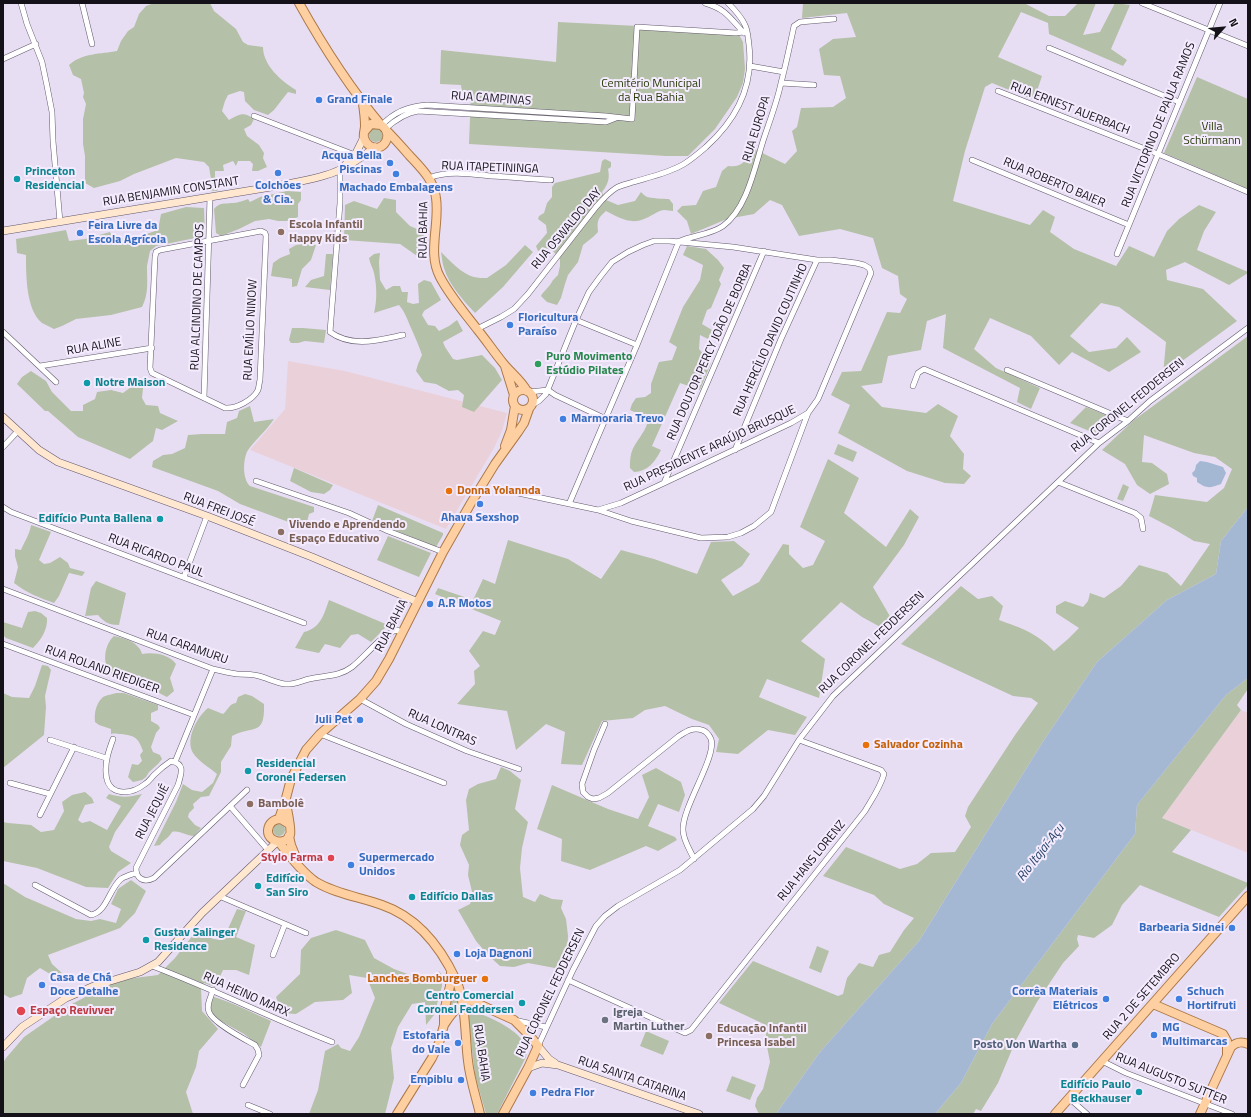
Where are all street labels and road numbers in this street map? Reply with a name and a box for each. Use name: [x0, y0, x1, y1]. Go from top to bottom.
street label: RUA VICTORINO DE PAULA RAMOS: [1119, 40, 1199, 210]
street label: RUA ERNEST AUERBACH: [1008, 80, 1132, 138]
street label: RUA CAMPINAS: [450, 89, 532, 109]
street label: RUA EUROPA: [740, 94, 774, 164]
street label: RUA ROBERTO BAIER: [1001, 155, 1107, 211]
street label: RUA ITAPETININGA: [441, 159, 539, 177]
street label: RUA BENJAMIN CONSTANT: [102, 174, 240, 210]
street label: RUA OSWALDO DAY: [529, 186, 605, 272]
street label: RUA BAHIA: [416, 201, 432, 259]
street label: RUA ALCINDINO DE CAMPOS: [188, 223, 208, 371]
street label: RUA DOUTOR PERCY JOÃO DE BORBA: [664, 261, 756, 443]
street label: RUA HERCÍLIO DAVID COUTINHO: [731, 261, 811, 419]
street label: RUA EMÍLIO NINOW: [241, 279, 261, 381]
street label: RUA ALINE: [65, 335, 123, 359]
street label: RUA CORONEL FEDDERSEN: [1069, 356, 1187, 456]
street label: RUA PRESIDENTE ARAÚJO BRUSQUE: [622, 403, 798, 495]
street label: RUA FREI JOSÉ: [181, 490, 257, 530]
street label: RUA RICARDO PAUL: [106, 531, 206, 581]
street label: RUA CORONEL FEDDERSEN: [816, 589, 928, 697]
street label: RUA BAHIA: [373, 597, 411, 655]
street label: RUA CARAMURU: [144, 626, 230, 668]
street label: RUA ROLAND RIEDIGER: [43, 643, 161, 697]
street label: RUA LONTRAS: [405, 706, 479, 750]
street label: RUA JEQUIÉ: [133, 782, 173, 842]
street label: RUA HANS LORENZ: [775, 818, 849, 904]
street label: RUA CORONEL FEDDERSEN: [514, 926, 588, 1060]
street label: RUA 2 DE SETEMBRO: [1100, 951, 1184, 1043]
street label: RUA HEINO MARX: [201, 970, 291, 1020]
street label: RUA BAHIA: [470, 1024, 492, 1082]
street label: RUA AUGUSTO SUTTER: [1113, 1050, 1229, 1108]
street label: RUA SANTA CATARINA: [576, 1054, 688, 1104]

